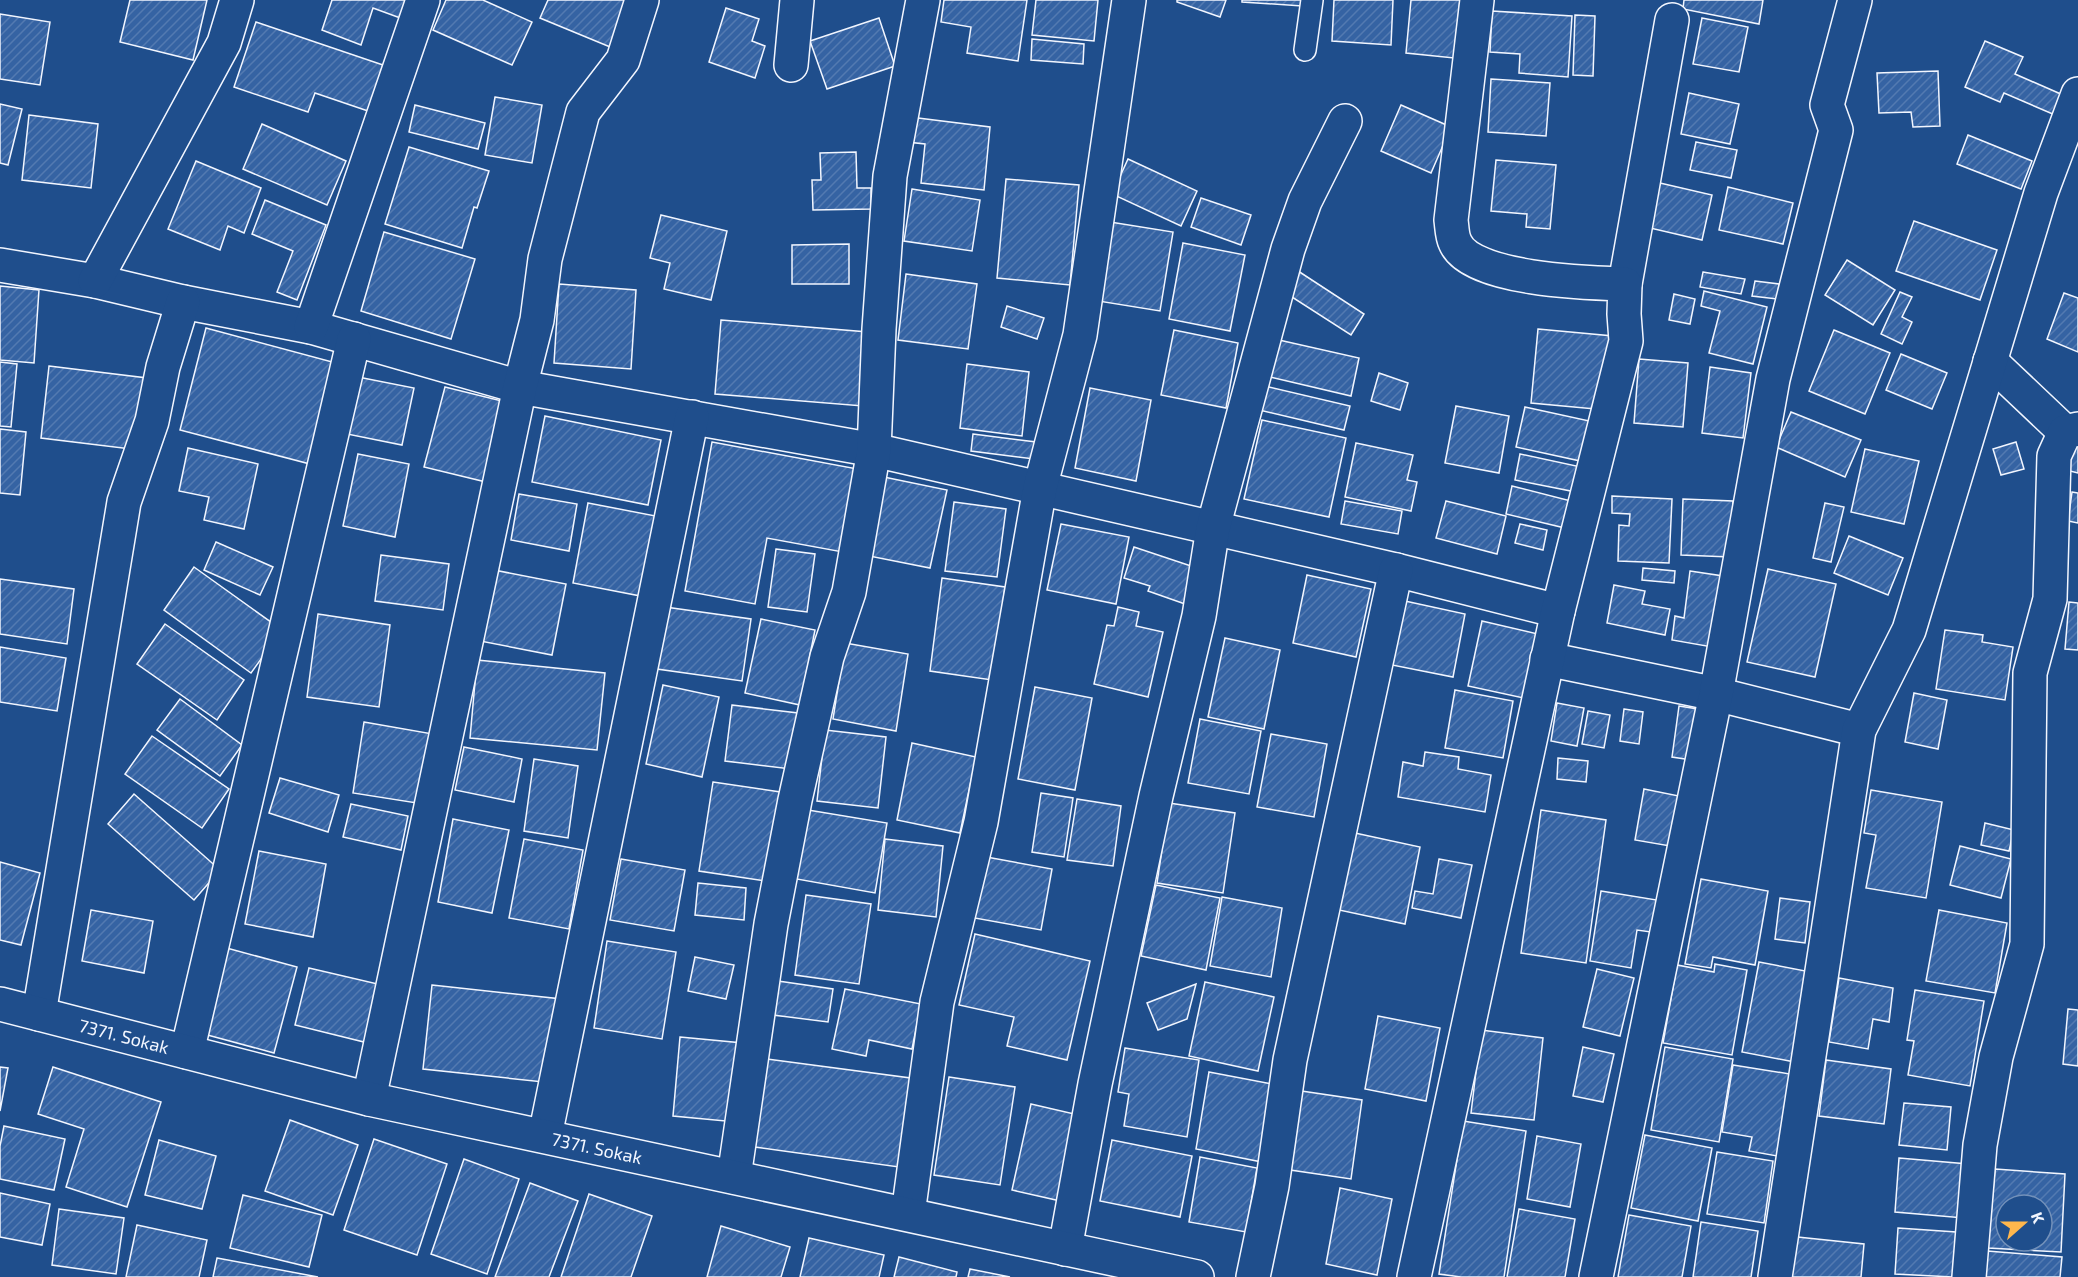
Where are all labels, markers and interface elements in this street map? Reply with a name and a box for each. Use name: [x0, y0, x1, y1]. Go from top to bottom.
street label: 7371. Sokak: [77, 1014, 171, 1058]
street label: 7371. Sokak: [549, 1128, 644, 1168]
north arrow: [1994, 1193, 2054, 1253]
text: K: [2028, 1209, 2049, 1226]

